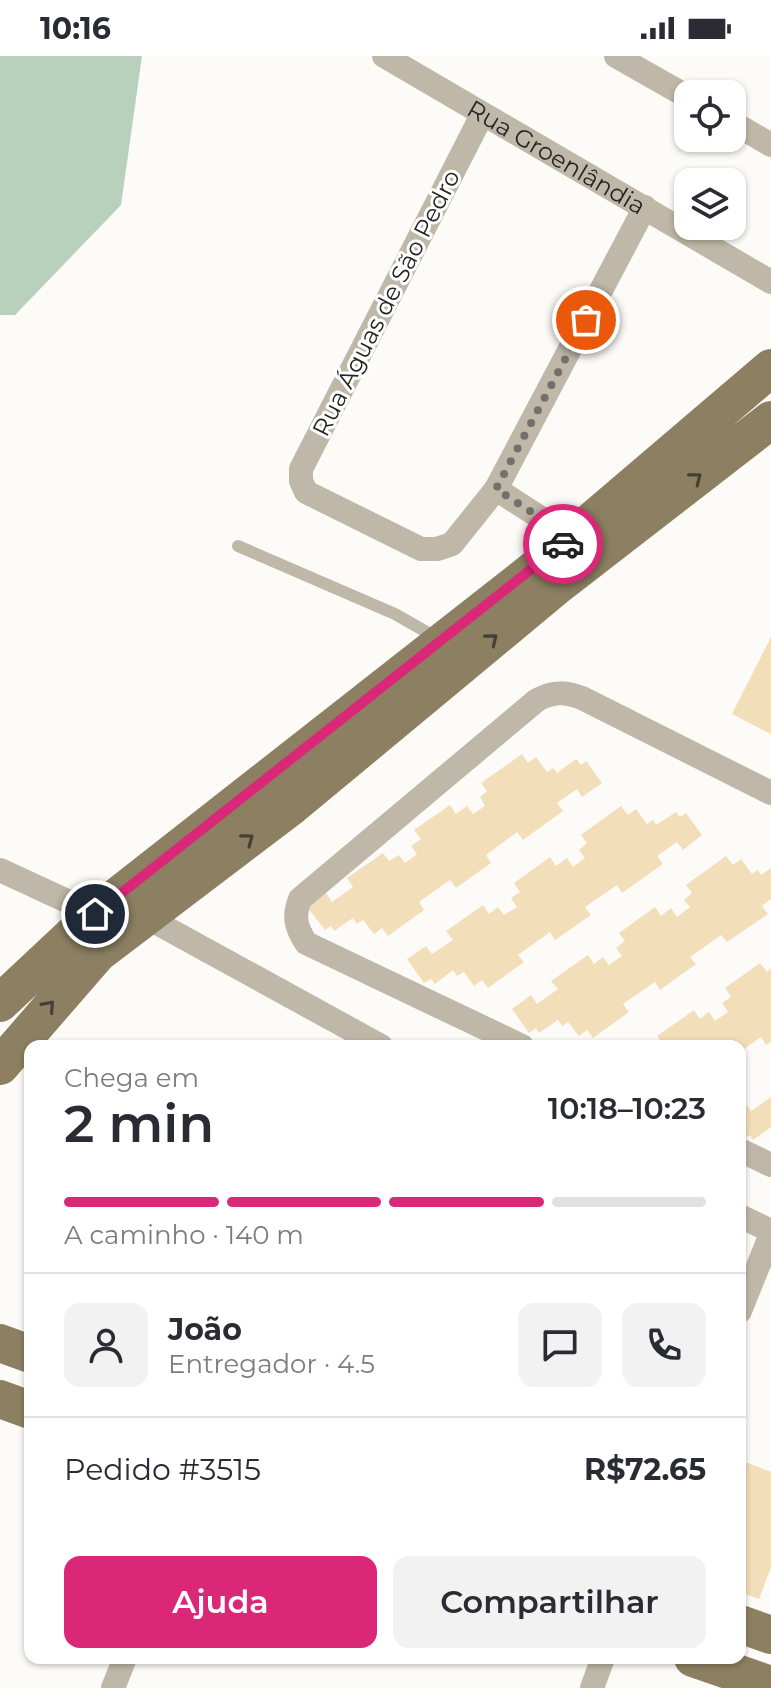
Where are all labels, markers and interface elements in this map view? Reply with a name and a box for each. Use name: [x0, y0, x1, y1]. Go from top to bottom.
text: 10:16: [40, 10, 111, 47]
map controls: [674, 80, 746, 240]
button: locate: [674, 80, 746, 152]
street label: Rua Groenlândia: [462, 94, 651, 220]
street label: Rua Águas de São Pedro: [306, 165, 466, 441]
button: layers: [674, 168, 746, 240]
pin: [552, 286, 620, 354]
icon: bag: [564, 298, 608, 342]
one-way arrow: [687, 474, 702, 488]
courier: [523, 504, 603, 584]
icon: car: [541, 522, 585, 566]
one-way arrow: [483, 634, 498, 648]
one-way arrow: [239, 835, 253, 849]
pin: [61, 880, 129, 948]
icon: home: [73, 892, 117, 936]
one-way arrow: [39, 1001, 54, 1015]
text: Chega em: [64, 1062, 199, 1094]
text: 10:18–10:23: [548, 1090, 706, 1127]
text: 2 min: [64, 1092, 214, 1155]
text: A caminho · 140 m: [64, 1219, 304, 1251]
button: person: [64, 1303, 148, 1387]
button: chat: [518, 1303, 602, 1387]
button: phone: [622, 1303, 706, 1387]
text: João: [168, 1311, 242, 1348]
text: Entregador · 4.5: [168, 1348, 375, 1380]
text: Pedido #3515: [64, 1451, 261, 1488]
text: R$72.65: [584, 1451, 706, 1488]
button: Ajuda: [64, 1556, 377, 1648]
button: Compartilhar: [393, 1556, 706, 1648]

